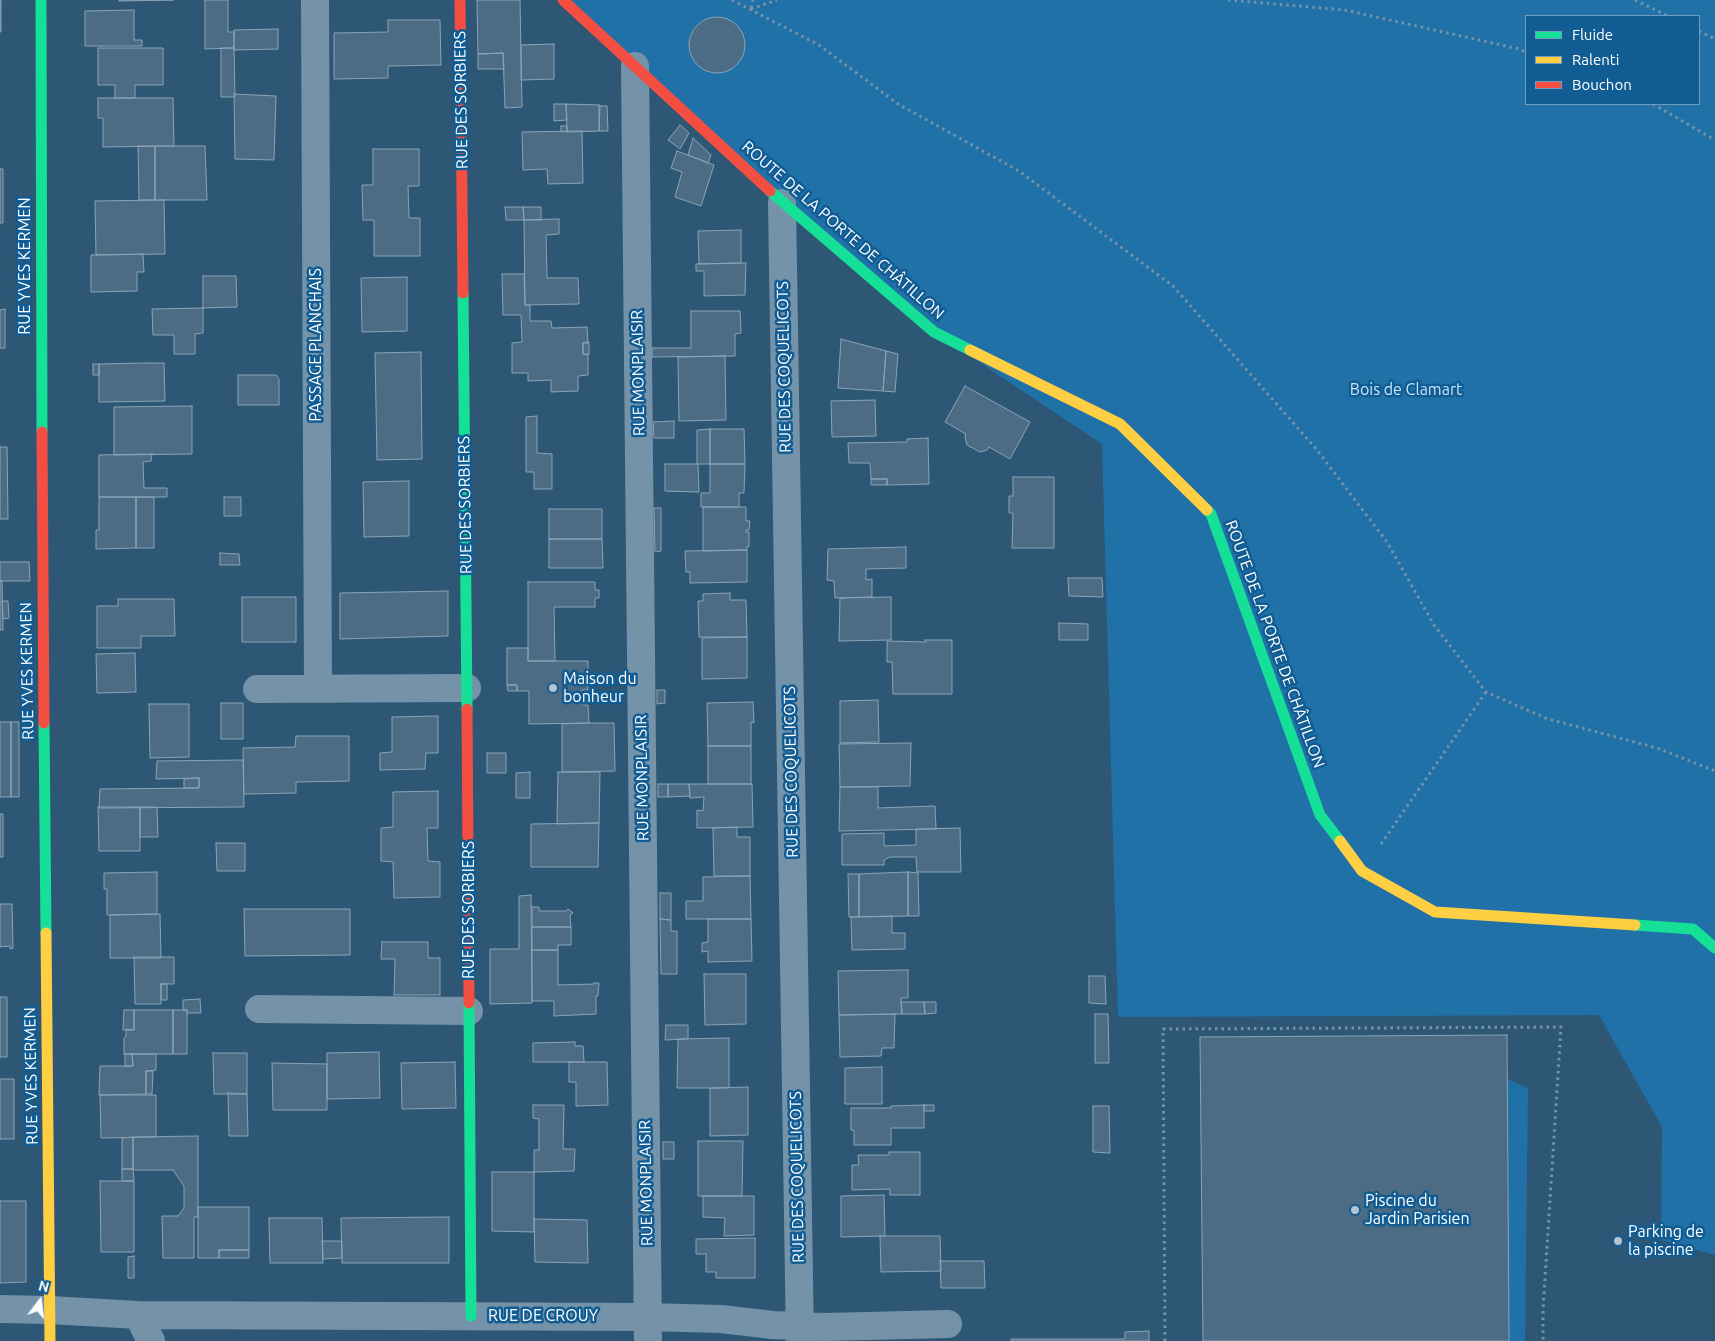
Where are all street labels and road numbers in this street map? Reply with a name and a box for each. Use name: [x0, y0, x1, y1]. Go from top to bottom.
street label: RUE DES SORBIERS: [450, 31, 472, 169]
street label: ROUTE DE LA PORTE DE CHÂTILLON: [738, 137, 948, 323]
street label: RUE YVES KERMEN: [15, 197, 35, 335]
street label: PASSAGE PLANCHAIS: [306, 268, 326, 422]
street label: RUE DES COQUELICOTS: [773, 281, 795, 453]
street label: RUE MONPLAISIR: [627, 310, 649, 436]
street label: RUE DES SORBIERS: [454, 436, 476, 574]
street label: ROUTE DE LA PORTE DE CHÂTILLON: [1221, 518, 1329, 770]
street label: RUE YVES KERMEN: [16, 602, 38, 740]
street label: RUE DES COQUELICOTS: [780, 686, 802, 858]
street label: RUE MONPLAISIR: [631, 715, 653, 841]
street label: RUE DES SORBIERS: [459, 841, 479, 979]
street label: RUE YVES KERMEN: [20, 1007, 42, 1145]
street label: RUE DES COQUELICOTS: [786, 1091, 808, 1263]
street label: RUE MONPLAISIR: [635, 1120, 657, 1246]
street label: RUE DE CROUY: [488, 1306, 598, 1326]

